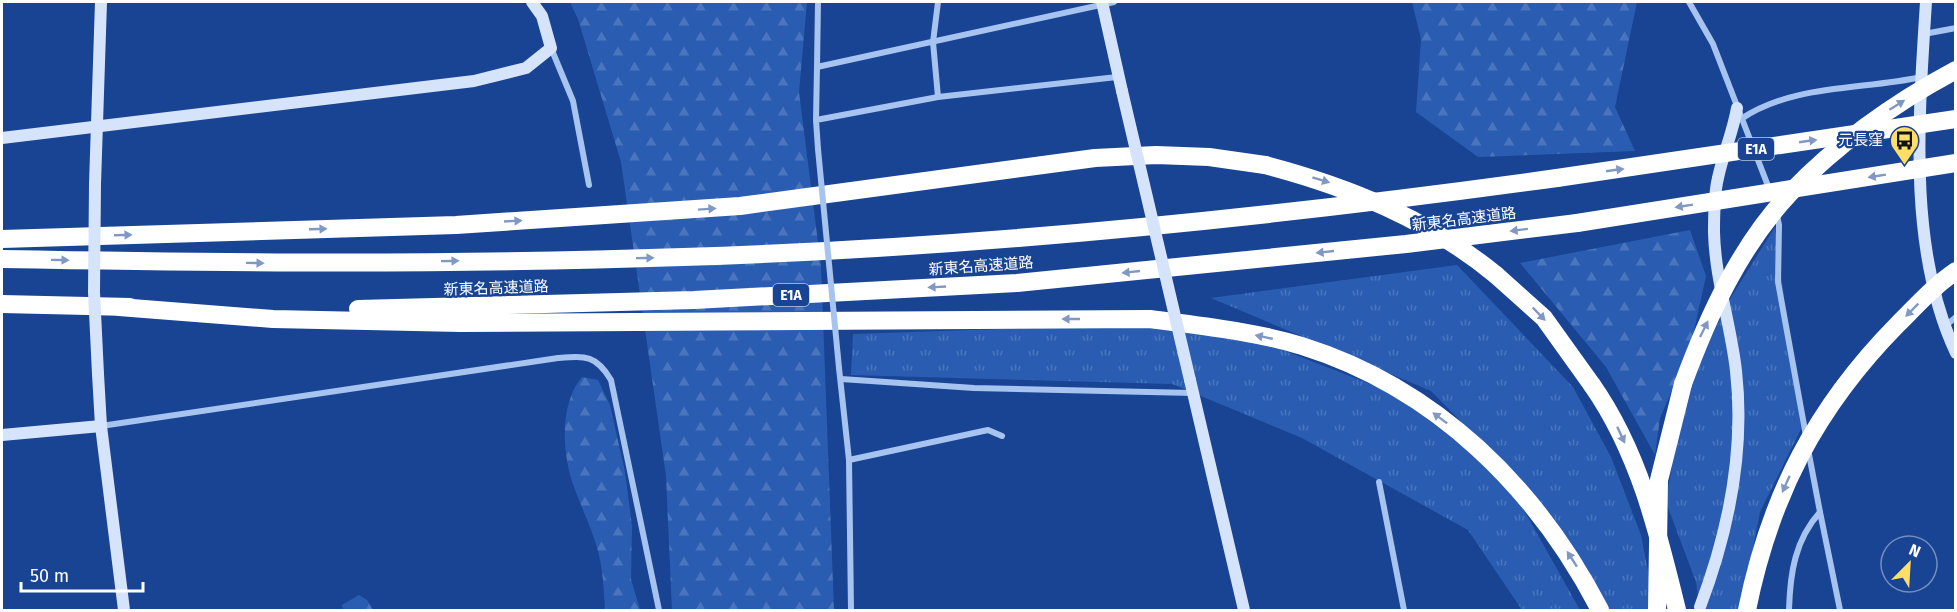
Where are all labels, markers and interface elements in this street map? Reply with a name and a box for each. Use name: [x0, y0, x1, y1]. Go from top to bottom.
one-way arrow: [1889, 100, 1905, 111]
bus stop icon: 元長窪: [1888, 124, 1920, 166]
place label: 元長窪: [1838, 131, 1883, 149]
one-way arrow: [1798, 136, 1817, 145]
road number: E1A: [1738, 138, 1774, 160]
one-way arrow: [1605, 165, 1624, 174]
one-way arrow: [1867, 171, 1886, 180]
one-way arrow: [1312, 176, 1330, 185]
one-way arrow: [1675, 202, 1694, 211]
one-way arrow: [698, 204, 717, 213]
street label: 新東名高速道路: [1411, 204, 1517, 234]
one-way arrow: [503, 217, 522, 226]
one-way arrow: [308, 224, 327, 234]
one-way arrow: [1509, 225, 1528, 235]
one-way arrow: [113, 230, 132, 240]
one-way arrow: [1315, 248, 1334, 257]
one-way arrow: [635, 253, 654, 263]
street label: 新東名高速道路: [928, 253, 1034, 279]
one-way arrow: [50, 255, 69, 265]
one-way arrow: [440, 257, 459, 266]
one-way arrow: [245, 258, 264, 268]
one-way arrow: [1121, 267, 1140, 277]
street label: 新東名高速道路: [443, 277, 549, 299]
one-way arrow: [927, 283, 946, 292]
road number: E1A: [773, 284, 809, 306]
one-way arrow: [1905, 303, 1919, 318]
one-way arrow: [1532, 306, 1546, 321]
one-way arrow: [1061, 314, 1080, 324]
one-way arrow: [1700, 321, 1709, 338]
one-way arrow: [1255, 332, 1273, 342]
one-way arrow: [1432, 412, 1447, 424]
one-way arrow: [1617, 427, 1626, 444]
one-way arrow: [1781, 475, 1790, 492]
north arrow: [1879, 534, 1939, 594]
text: N: [1906, 540, 1924, 562]
one-way arrow: [1566, 552, 1578, 568]
scale bar: [21, 555, 142, 593]
text: 50 m: [30, 565, 69, 587]

